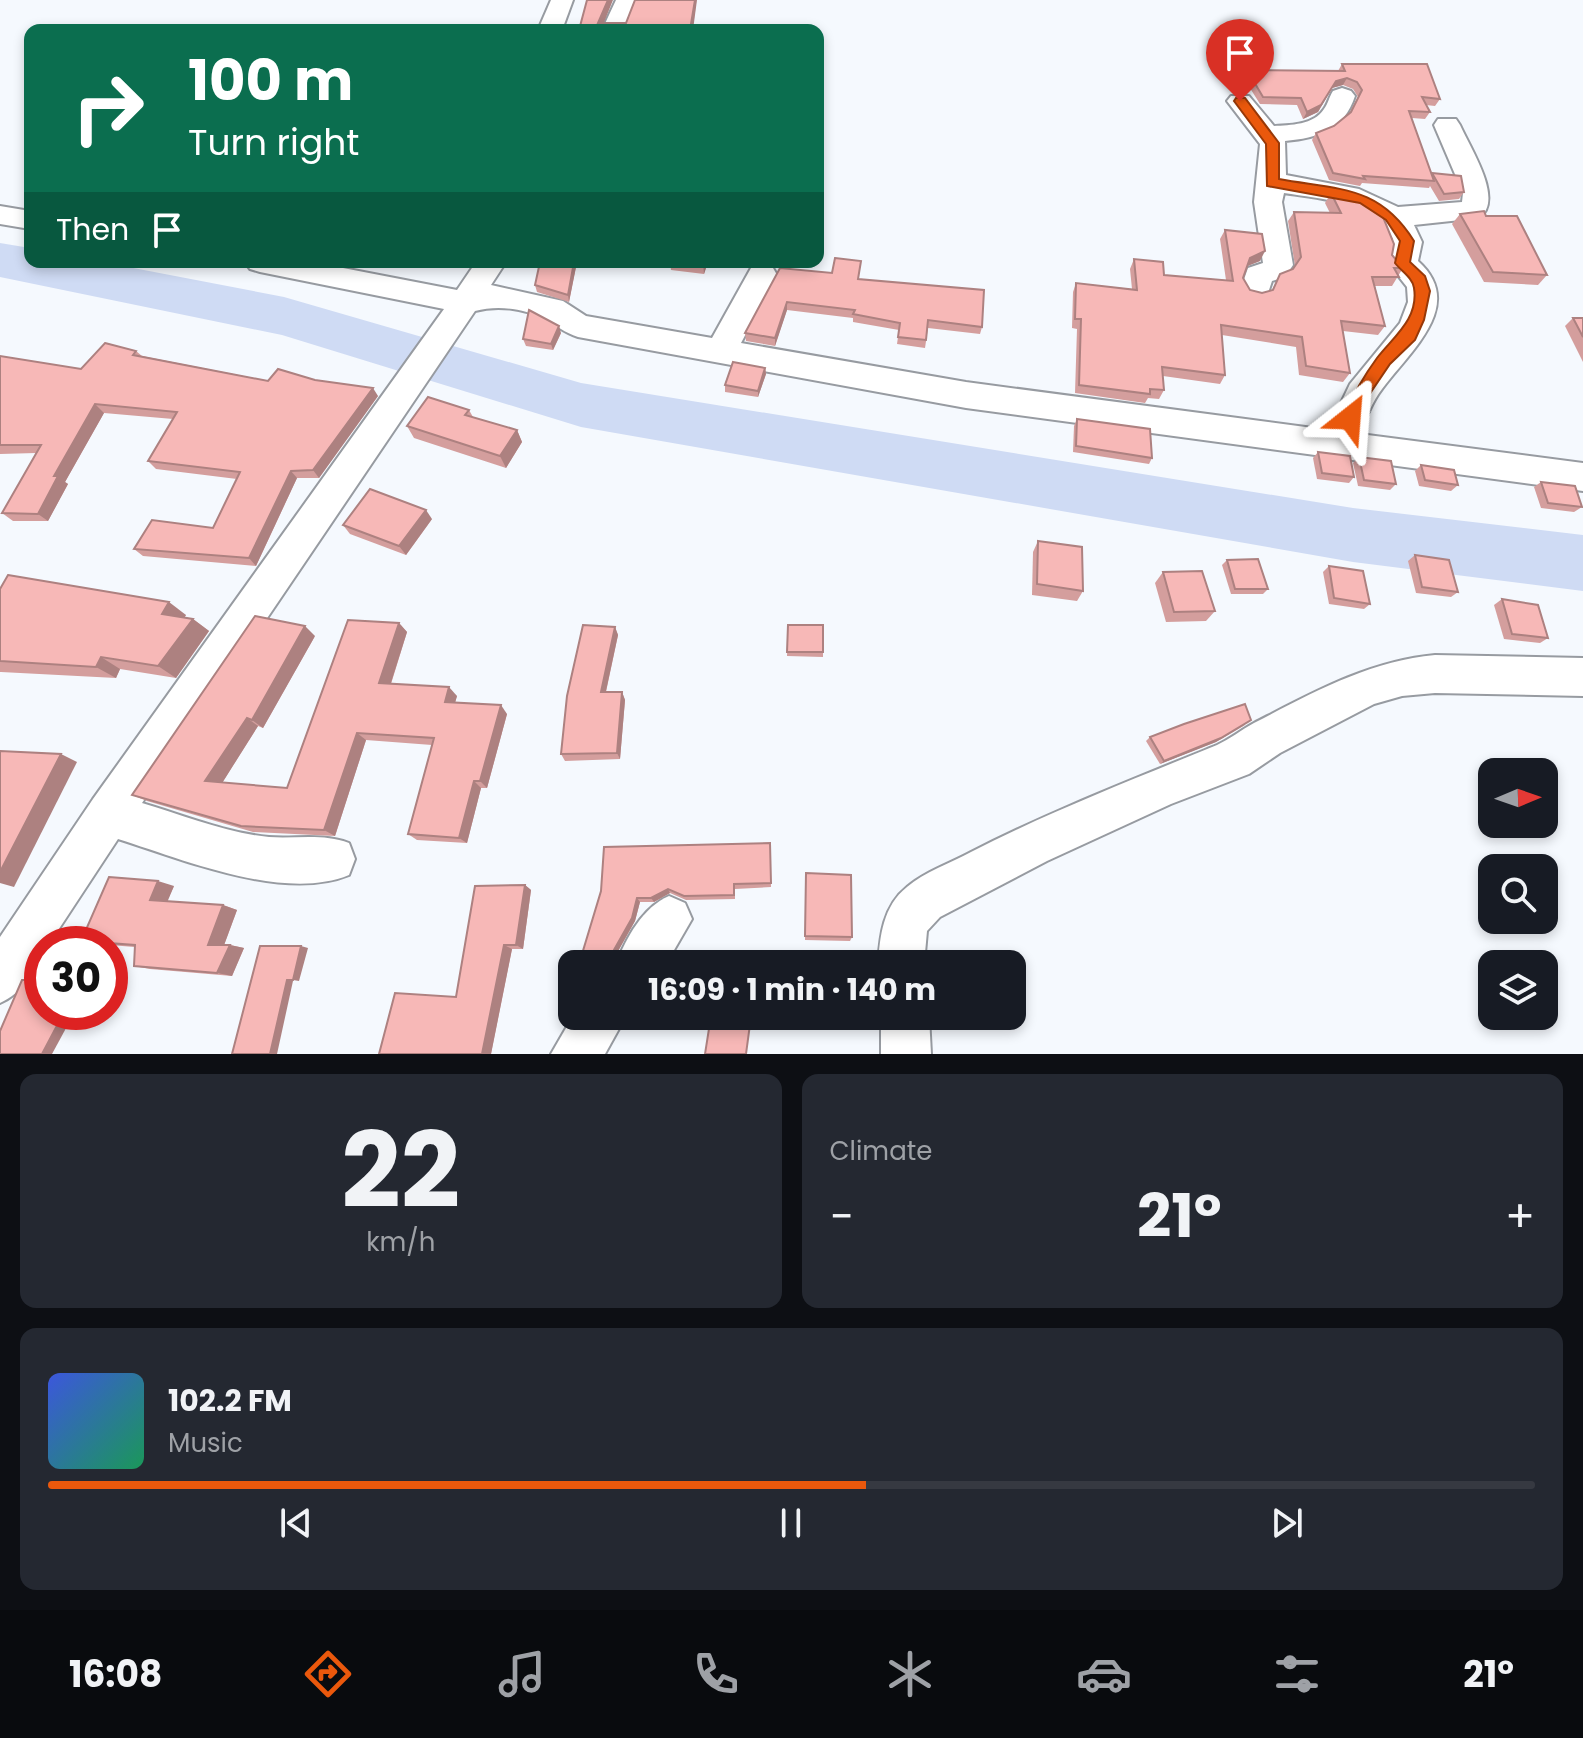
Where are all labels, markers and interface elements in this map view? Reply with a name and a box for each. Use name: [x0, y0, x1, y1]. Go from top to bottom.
pin: [1206, 19, 1274, 101]
icon: arrive: [1218, 31, 1262, 75]
text: 100 m: [188, 41, 353, 120]
icon: right: [56, 56, 160, 160]
text: Turn right: [188, 117, 359, 168]
text: Then: [56, 208, 129, 251]
icon: arrive: [145, 208, 189, 252]
position arrow: [1308, 376, 1392, 460]
north arrow: [1478, 758, 1558, 838]
map controls: [1478, 758, 1558, 1030]
button: search: [1478, 854, 1558, 934]
speed limit sign: 30: [24, 926, 128, 1030]
button: layers: [1478, 950, 1558, 1030]
text: 16:09 · 1 min · 140 m: [648, 968, 936, 1011]
text: 22: [341, 1098, 460, 1243]
text: Climate: [830, 1133, 932, 1169]
text: 21°: [1137, 1174, 1222, 1258]
text: −: [830, 1186, 854, 1247]
text: +: [1505, 1186, 1535, 1247]
text: km/h: [366, 1224, 435, 1260]
text: 102.2 FM: [168, 1379, 292, 1422]
text: Music: [168, 1425, 243, 1461]
icon: previous: [274, 1501, 318, 1545]
icon: pause: [769, 1501, 813, 1545]
icon: next: [1265, 1501, 1309, 1545]
icon: directions: [300, 1646, 356, 1702]
icon: music: [494, 1646, 550, 1702]
icon: phone: [688, 1646, 744, 1702]
icon: climate: [882, 1646, 938, 1702]
icon: car: [1076, 1646, 1132, 1702]
icon: filters: [1269, 1646, 1325, 1702]
text: 16:08: [69, 1649, 162, 1700]
text: 21°: [1463, 1649, 1514, 1700]

